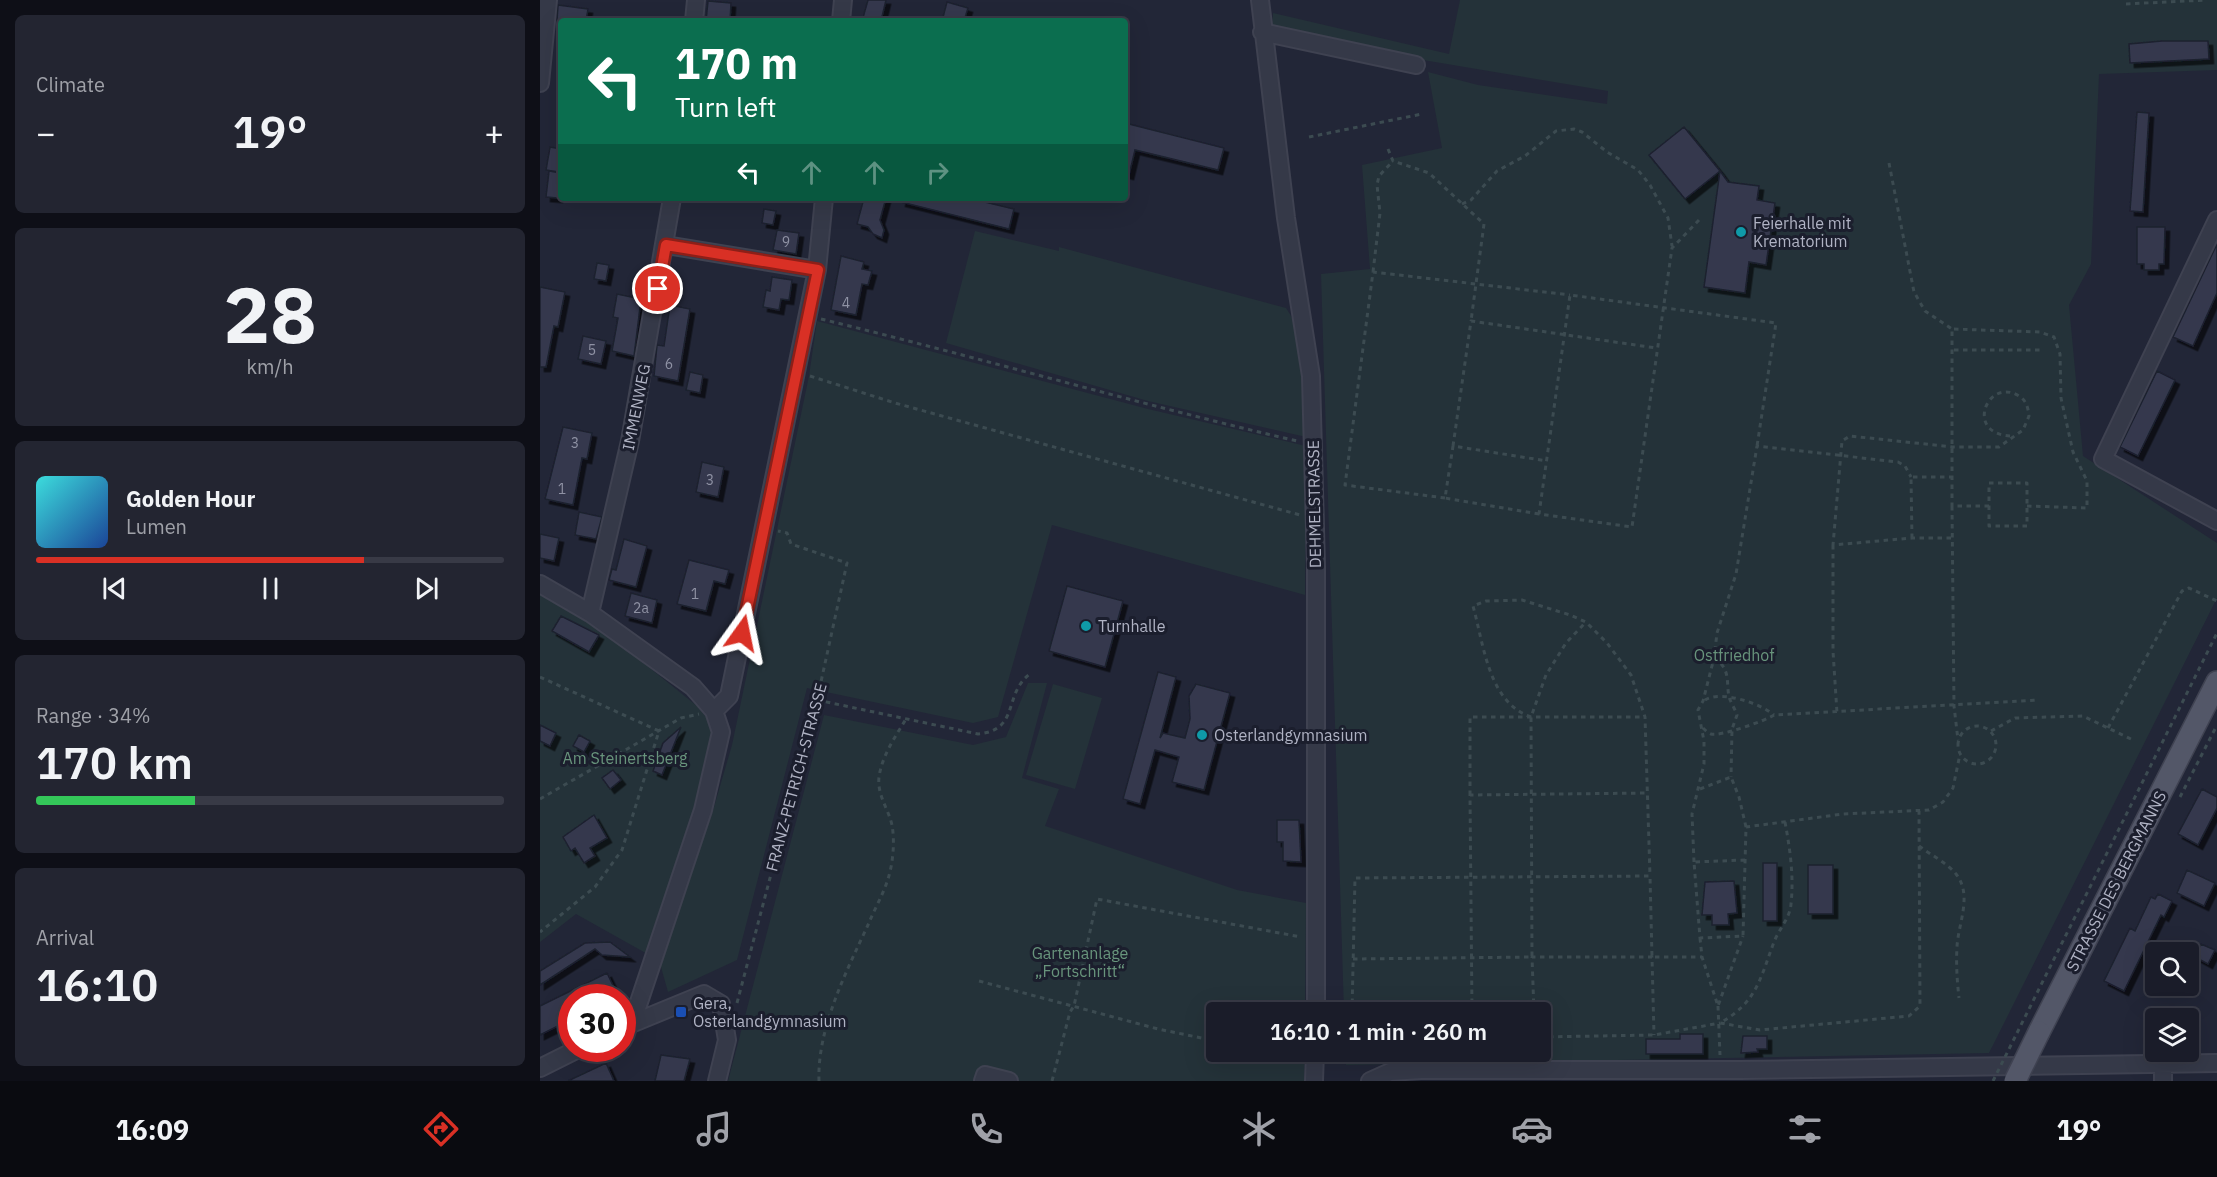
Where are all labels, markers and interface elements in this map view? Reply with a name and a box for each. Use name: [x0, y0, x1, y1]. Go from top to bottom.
text: 170 m: [675, 36, 798, 91]
icon: left: [576, 42, 654, 120]
text: Climate: [36, 71, 105, 98]
text: Turn left: [675, 89, 776, 124]
text: 19°: [232, 102, 308, 160]
text: −: [36, 111, 56, 154]
text: +: [484, 111, 504, 154]
icon: left: [732, 156, 765, 189]
icon: ahead: [795, 156, 828, 189]
icon: ahead: [858, 156, 891, 189]
icon: right: [921, 156, 954, 189]
place label: Feierhalle mit Krematorium: [1753, 213, 1851, 251]
marker: Feierhalle mit Krematorium: [1734, 225, 1748, 239]
house number: 9: [782, 233, 790, 251]
text: 28: [223, 263, 317, 364]
pin: [632, 263, 683, 314]
icon: arrive: [641, 272, 674, 305]
house number: 4: [842, 294, 850, 312]
house number: 5: [588, 341, 596, 359]
text: km/h: [246, 353, 294, 380]
house number: 6: [665, 355, 673, 373]
street label: IMMENWEG: [618, 362, 654, 452]
house number: 3: [571, 434, 579, 452]
street label: DEHMELSTRASSE: [1303, 440, 1325, 568]
house number: 3: [706, 471, 714, 489]
house number: 1: [558, 480, 566, 498]
text: Golden Hour: [126, 484, 255, 513]
text: Lumen: [126, 513, 187, 540]
icon: previous: [98, 572, 131, 605]
icon: pause: [254, 572, 287, 605]
icon: next: [410, 572, 443, 605]
house number: 1: [691, 585, 699, 603]
house number: 2a: [633, 599, 649, 617]
position arrow: [710, 601, 774, 665]
place label: Turnhalle: [1098, 616, 1166, 636]
marker: Turnhalle: [1079, 619, 1093, 633]
park label: Ostfriedhof: [1694, 645, 1774, 665]
street label: FRANZ-PETRICH-STRASSE: [761, 681, 831, 873]
text: Range · 34%: [36, 702, 151, 729]
place label: Osterlandgymnasium: [1214, 725, 1367, 745]
marker: Osterlandgymnasium: [1195, 728, 1209, 742]
text: 170 km: [36, 733, 193, 791]
park label: Am Steinertsberg: [563, 748, 688, 768]
street label: STRASSE DES BERGMANNS: [2062, 788, 2170, 974]
text: Arrival: [36, 924, 94, 951]
map controls: [2145, 942, 2199, 1062]
button: search: [2145, 942, 2199, 996]
park label: Gartenanlage „Fortschritt“: [1032, 943, 1129, 981]
text: 16:10: [36, 955, 158, 1013]
speed limit sign: 30: [558, 984, 636, 1062]
place label: Gera, Osterlandgymnasium: [693, 993, 846, 1031]
marker: Gera, Osterlandgymnasium: [674, 1005, 688, 1019]
button: layers: [2145, 1008, 2199, 1062]
text: 16:10 · 1 min · 260 m: [1270, 1017, 1487, 1046]
icon: directions: [420, 1108, 462, 1150]
icon: music: [693, 1108, 735, 1150]
icon: phone: [965, 1108, 1007, 1150]
icon: climate: [1238, 1108, 1280, 1150]
icon: car: [1511, 1108, 1553, 1150]
icon: filters: [1784, 1108, 1826, 1150]
text: 16:09: [115, 1112, 189, 1147]
text: 19°: [2056, 1112, 2102, 1147]

